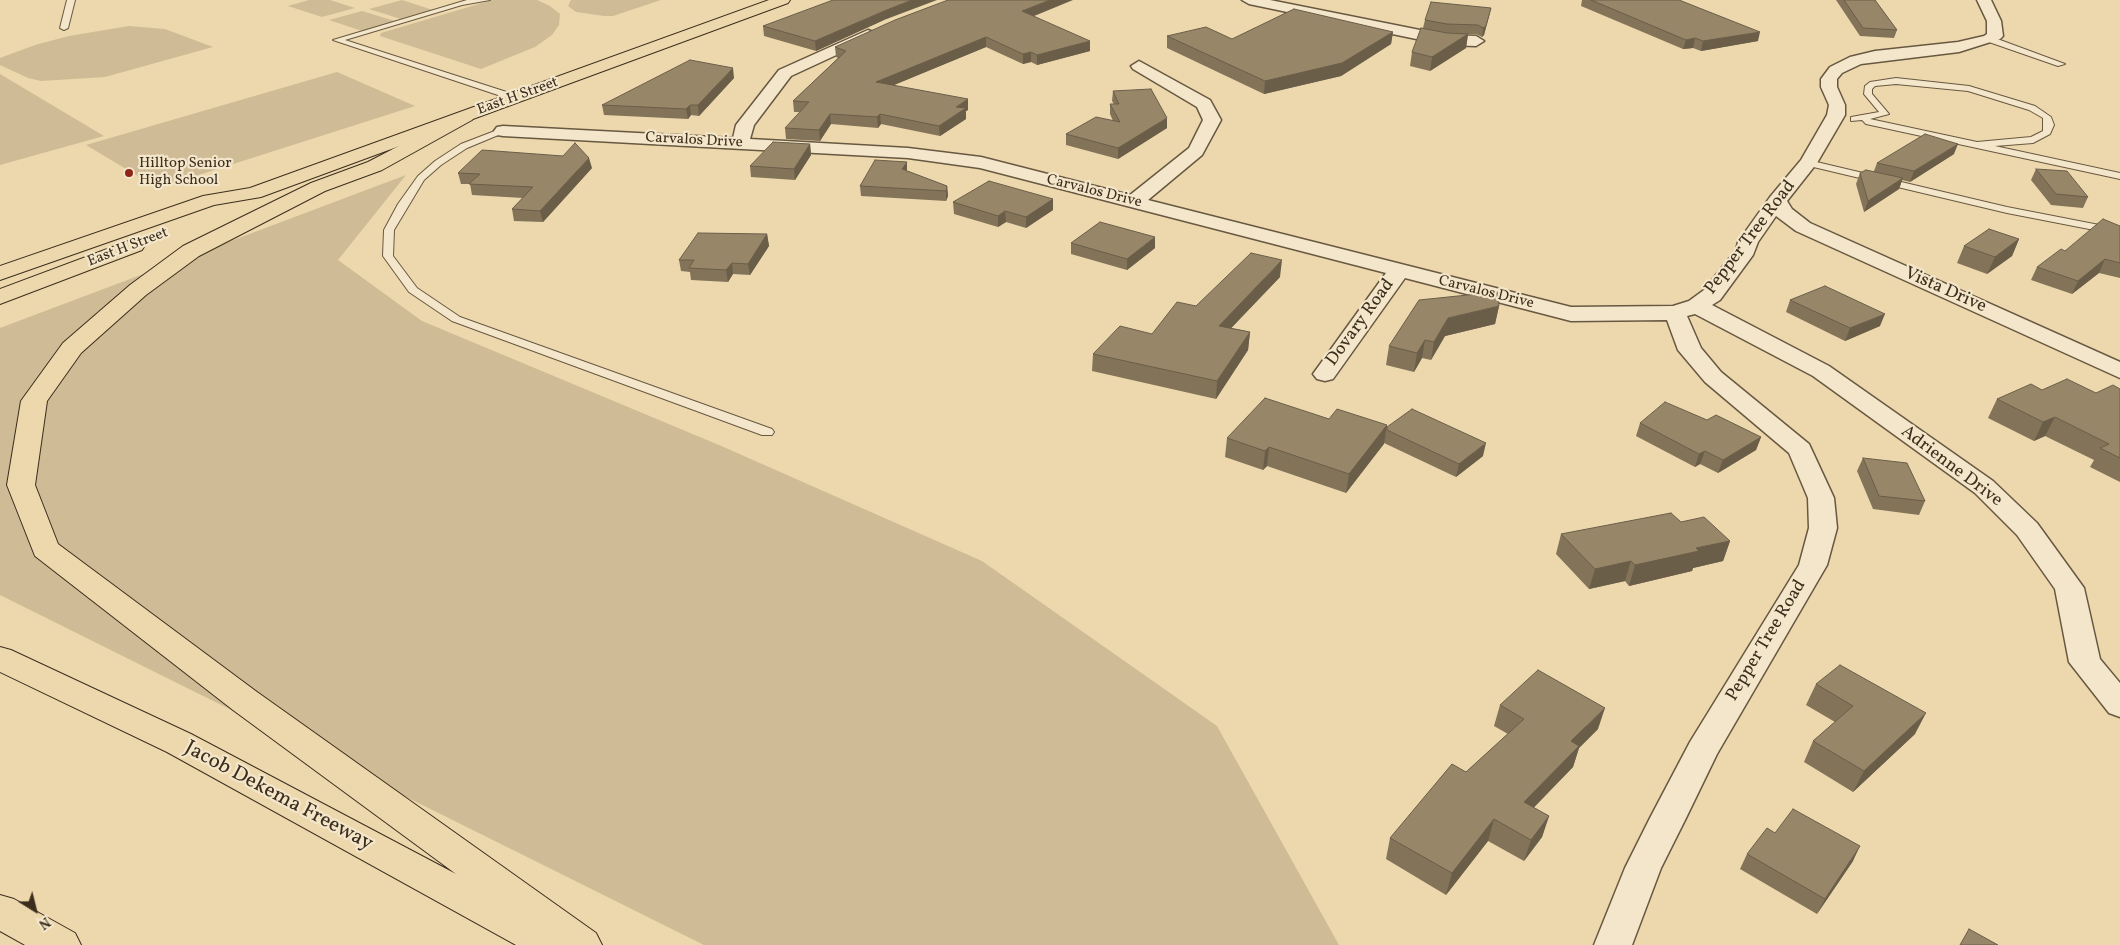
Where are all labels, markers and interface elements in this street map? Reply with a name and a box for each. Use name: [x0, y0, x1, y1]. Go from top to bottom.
street label: East H Street: [475, 74, 561, 120]
street label: Carvalos Drive: [645, 129, 743, 153]
place label: Hilltop Senior High School: [139, 155, 232, 190]
marker: Hilltop Senior High School: [123, 167, 135, 179]
street label: Carvalos Drive: [1045, 171, 1143, 213]
street label: Pepper Tree Road: [1701, 177, 1801, 299]
street label: East H Street: [85, 224, 171, 272]
street label: Vista Drive: [1901, 263, 1989, 319]
street label: Carvalos Drive: [1437, 272, 1535, 314]
street label: Dovary Road: [1322, 275, 1400, 371]
street label: Adrienne Drive: [1896, 422, 2006, 512]
street label: Pepper Tree Road: [1722, 576, 1812, 706]
street label: Jacob Dekema Freeway: [179, 737, 377, 857]
north arrow: [10, 885, 60, 935]
text: N: [34, 912, 54, 933]

